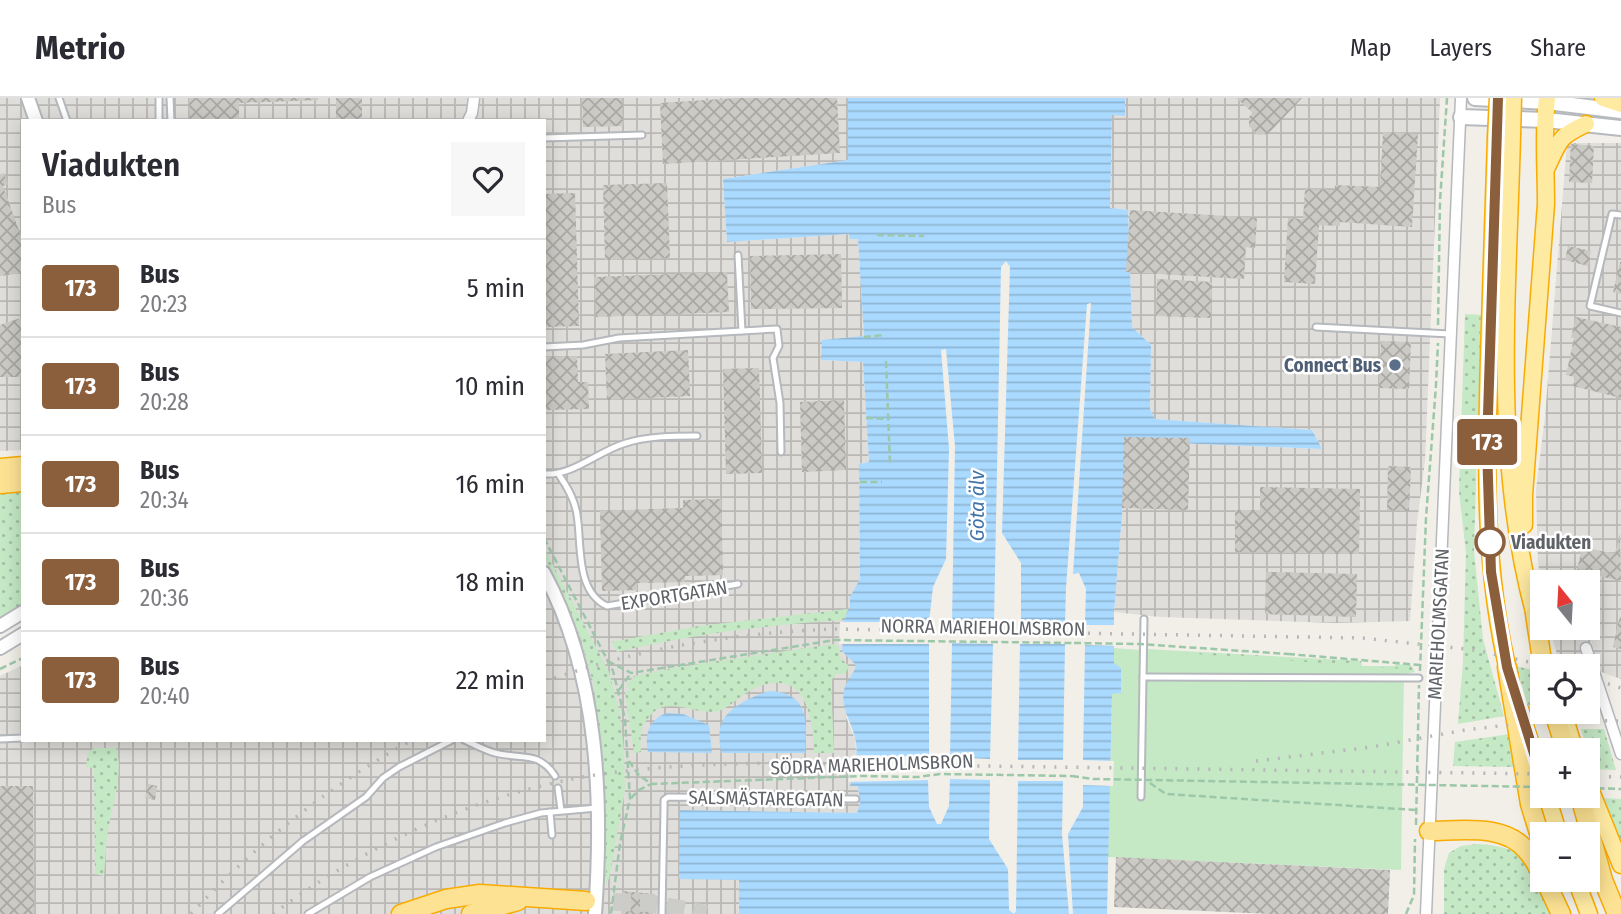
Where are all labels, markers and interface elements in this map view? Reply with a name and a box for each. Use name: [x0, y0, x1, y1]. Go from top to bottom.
text: Metrio: [35, 28, 125, 68]
text: Map: [1350, 34, 1392, 62]
text: Layers: [1430, 34, 1492, 62]
text: Share: [1530, 34, 1586, 62]
button: heart: [451, 142, 525, 216]
text: Viadukten: [42, 145, 180, 185]
text: Bus: [42, 191, 76, 219]
text: Bus: [140, 259, 179, 290]
text: 5 min: [467, 273, 525, 304]
text: 173: [65, 274, 96, 302]
text: 20:23: [140, 290, 187, 318]
place label: Connect Bus: [1284, 354, 1382, 377]
text: Bus: [140, 357, 179, 388]
marker: Connect Bus: [1387, 357, 1403, 373]
text: 10 min: [455, 371, 525, 402]
text: 173: [65, 372, 96, 400]
text: 20:28: [140, 388, 189, 416]
line badge: 173: [1447, 419, 1527, 465]
text: 173: [1471, 428, 1503, 456]
text: Bus: [140, 455, 179, 486]
text: 16 min: [456, 469, 525, 500]
text: 173: [65, 470, 96, 498]
water label: Göta älv: [964, 470, 990, 541]
text: 20:34: [140, 486, 189, 514]
marker: Viadukten: [1475, 527, 1505, 557]
place label: Viadukten: [1510, 531, 1591, 554]
street label: MARIEHOLMSGATAN: [1423, 548, 1454, 700]
text: Bus: [140, 553, 179, 584]
text: 18 min: [456, 567, 525, 598]
text: 173: [65, 568, 96, 596]
north arrow: [1530, 570, 1600, 640]
map controls: [1530, 570, 1600, 892]
street label: EXPORTGATAN: [619, 576, 729, 615]
text: 20:36: [140, 584, 189, 612]
street label: NORRA MARIEHOLMSBRON: [880, 614, 1086, 641]
text: Bus: [140, 651, 179, 682]
button: locate: [1530, 654, 1600, 724]
text: 22 min: [456, 665, 525, 696]
text: 173: [65, 666, 96, 694]
text: 20:40: [140, 682, 190, 710]
button: +: [1530, 738, 1600, 808]
street label: SÖDRA MARIEHOLMSBRON: [770, 749, 974, 780]
street label: SALSMÄSTAREGATAN: [688, 786, 844, 811]
button: −: [1530, 822, 1600, 892]

